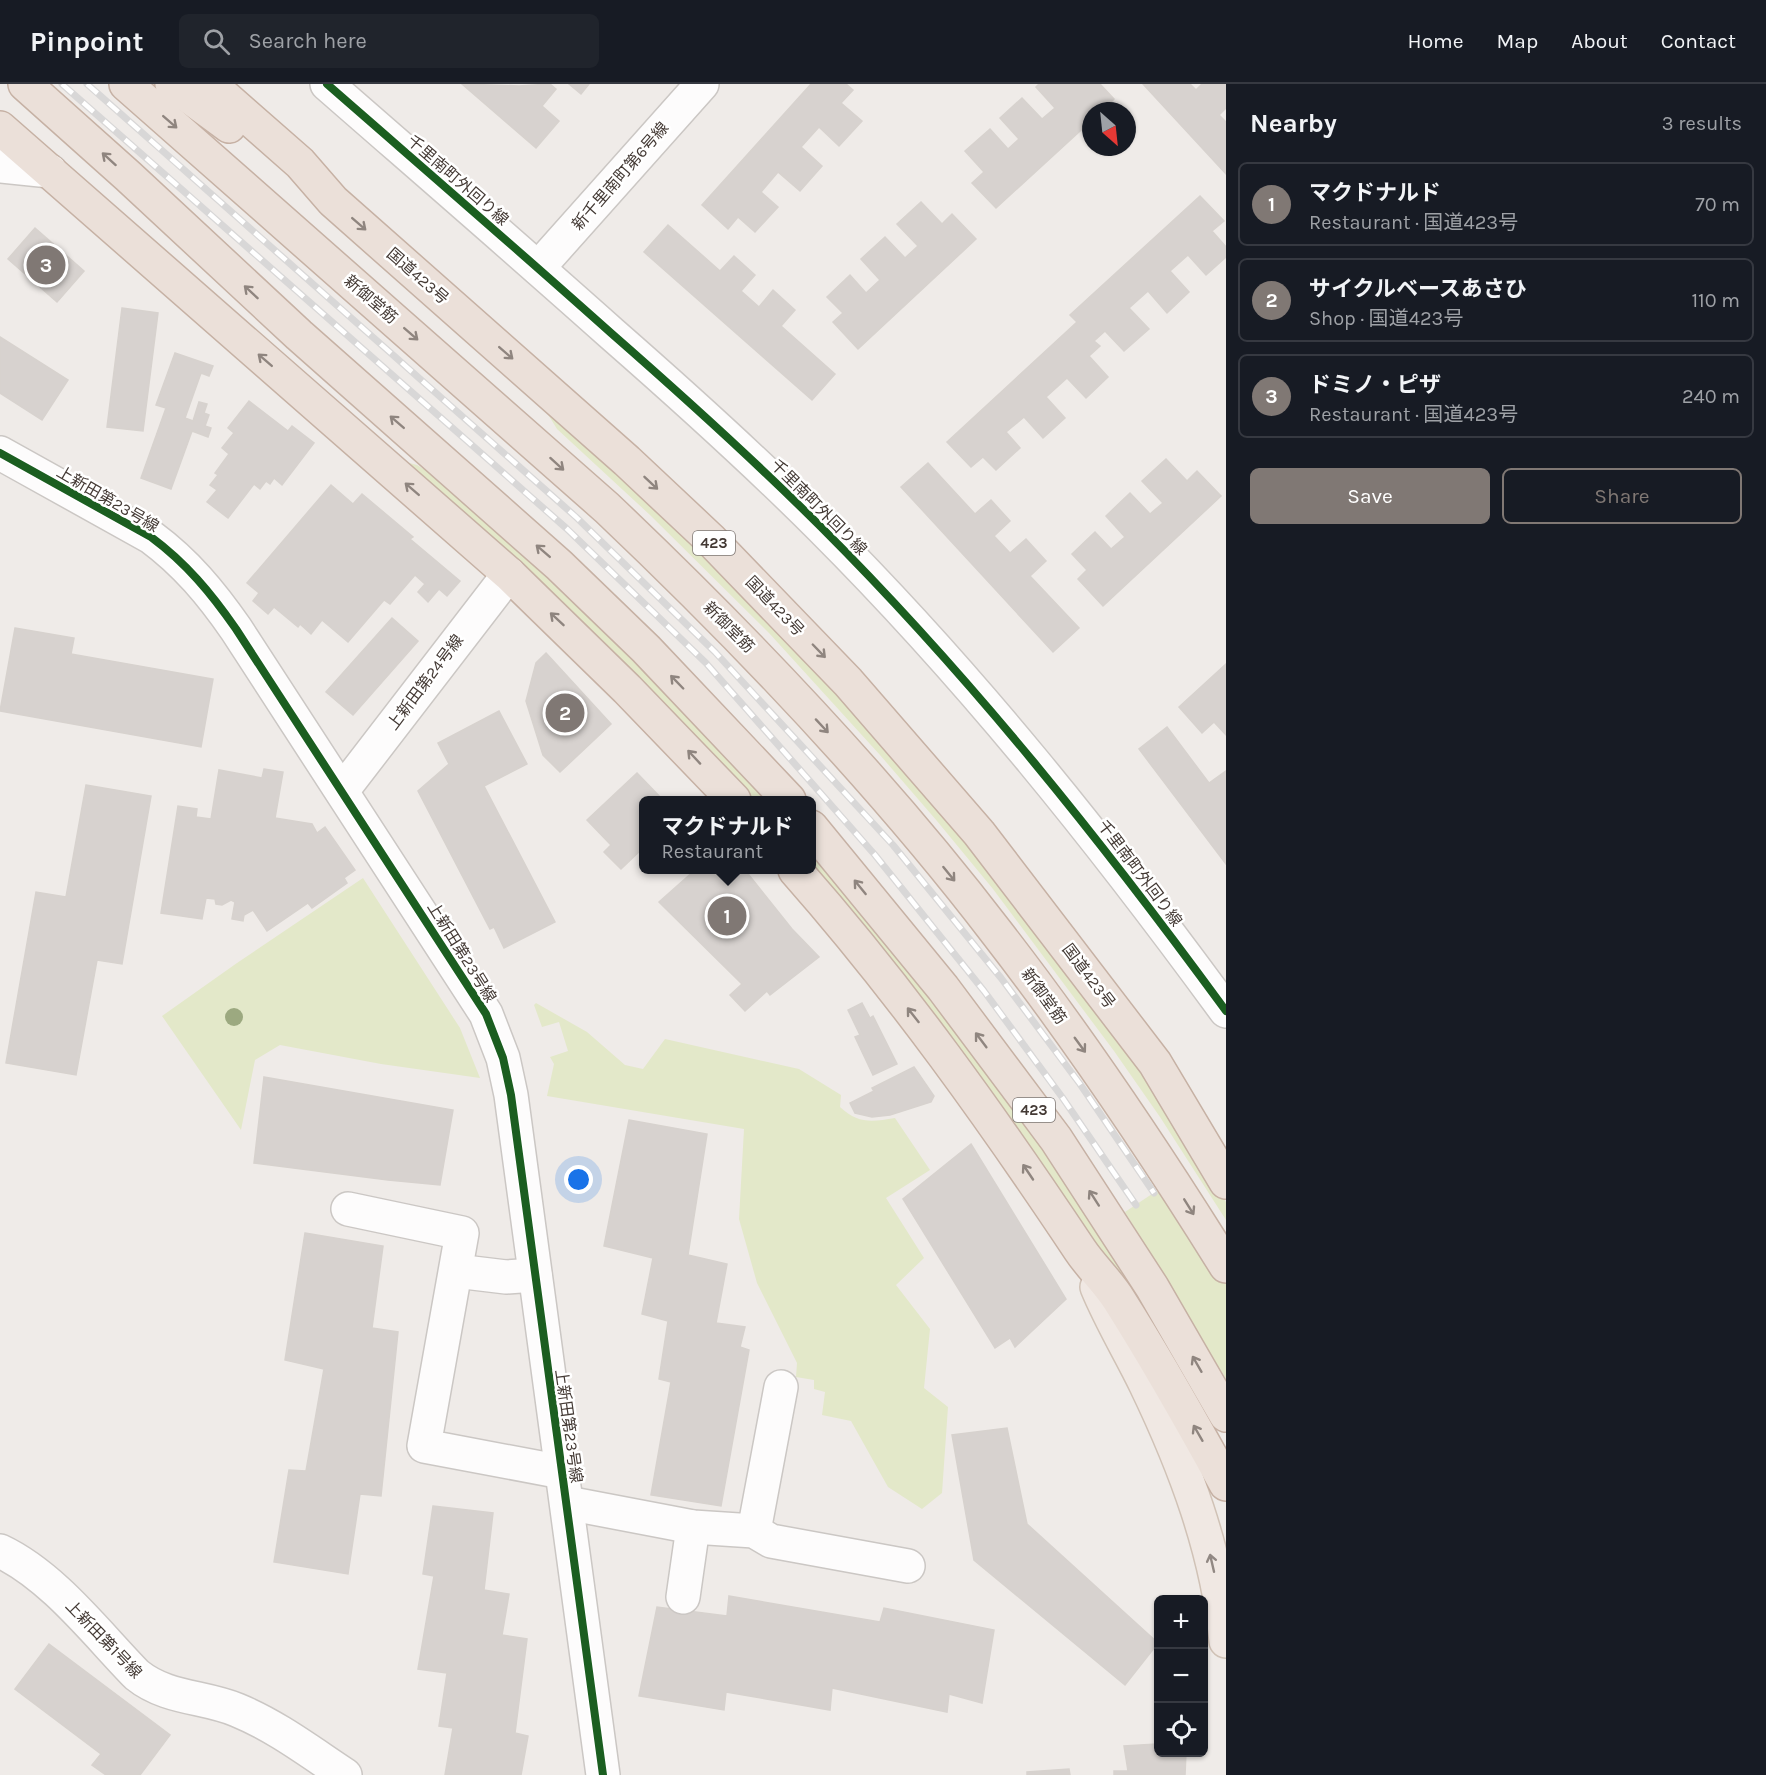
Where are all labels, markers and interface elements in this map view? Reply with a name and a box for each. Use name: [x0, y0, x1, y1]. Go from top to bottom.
search box: [179, 14, 599, 68]
text: Pinpoint: [30, 25, 143, 58]
icon: search: [200, 25, 233, 58]
text: Search here: [248, 28, 367, 54]
text: Home: [1408, 29, 1464, 53]
text: Map: [1497, 29, 1538, 53]
text: About: [1571, 29, 1628, 53]
text: Contact: [1661, 29, 1736, 53]
north arrow: [1082, 102, 1136, 156]
text: Nearby: [1250, 108, 1337, 139]
text: 3 results: [1662, 112, 1742, 135]
one-way arrow: [162, 116, 178, 129]
street label: 新千里南町第6号線: [568, 118, 672, 234]
street label: 千里南町外回り線: [403, 131, 513, 229]
one-way arrow: [102, 152, 117, 166]
text: マクドナルド: [1309, 180, 1441, 206]
text: 1: [1268, 193, 1275, 216]
text: 70 m: [1695, 193, 1740, 216]
text: Restaurant · 国道423号: [1309, 211, 1518, 234]
one-way arrow: [352, 217, 367, 231]
pin: 3: [26, 242, 66, 288]
street label: 国道423号: [383, 244, 453, 308]
street label: 新御堂筋: [341, 271, 401, 327]
text: サイクルベースあさひ: [1309, 276, 1527, 302]
one-way arrow: [244, 285, 259, 299]
text: 2: [1265, 289, 1278, 312]
text: 110 m: [1691, 289, 1740, 312]
text: Shop · 国道423号: [1309, 307, 1463, 330]
one-way arrow: [404, 327, 419, 341]
one-way arrow: [498, 346, 513, 360]
one-way arrow: [258, 353, 273, 367]
text: ドミノ・ピザ: [1309, 372, 1441, 398]
text: 3: [1265, 385, 1278, 408]
text: 240 m: [1682, 385, 1740, 408]
text: Restaurant · 国道423号: [1309, 403, 1518, 426]
one-way arrow: [390, 415, 405, 429]
street label: 千里南町外回り線: [767, 455, 871, 559]
one-way arrow: [549, 457, 564, 471]
street label: 上新田第23号線: [54, 462, 162, 536]
button: Save: [1250, 468, 1490, 524]
button: Share: [1502, 468, 1742, 524]
one-way arrow: [643, 476, 658, 490]
one-way arrow: [405, 482, 420, 496]
road number: 423: [693, 531, 735, 555]
one-way arrow: [536, 544, 551, 558]
street label: 国道423号: [742, 572, 808, 640]
street label: 新御堂筋: [700, 598, 758, 656]
one-way arrow: [549, 612, 564, 626]
street label: 上新田第24号線: [383, 631, 467, 733]
one-way arrow: [811, 643, 825, 658]
one-way arrow: [670, 674, 684, 689]
pin: 2: [546, 690, 584, 736]
one-way arrow: [815, 718, 829, 733]
one-way arrow: [687, 750, 701, 765]
popup: [639, 796, 816, 874]
text: マクドナルド: [661, 814, 794, 840]
street label: 千里南町外回り線: [1094, 816, 1186, 930]
text: Restaurant: [661, 840, 763, 863]
one-way arrow: [942, 865, 955, 881]
one-way arrow: [853, 879, 866, 895]
pin: 1: [708, 894, 746, 938]
street label: 上新田第23号線: [424, 898, 500, 1006]
street label: 国道423号: [1059, 940, 1119, 1012]
street label: 新御堂筋: [1018, 965, 1070, 1027]
one-way arrow: [907, 1007, 920, 1023]
one-way arrow: [975, 1032, 987, 1048]
one-way arrow: [1074, 1037, 1086, 1053]
road number: 423: [1013, 1098, 1055, 1122]
one-way arrow: [1022, 1164, 1034, 1181]
your location: [564, 1165, 593, 1194]
one-way arrow: [1088, 1190, 1100, 1207]
one-way arrow: [1184, 1198, 1196, 1215]
one-way arrow: [1190, 1356, 1202, 1373]
street label: 上新田第23号線: [552, 1368, 586, 1484]
one-way arrow: [1192, 1425, 1204, 1442]
one-way arrow: [1206, 1553, 1218, 1572]
map controls: [1154, 1595, 1208, 1757]
button: +: [1154, 1595, 1208, 1649]
street label: 上新田第1号線: [62, 1596, 146, 1682]
button: −: [1154, 1649, 1208, 1703]
button: locate: [1154, 1703, 1208, 1757]

